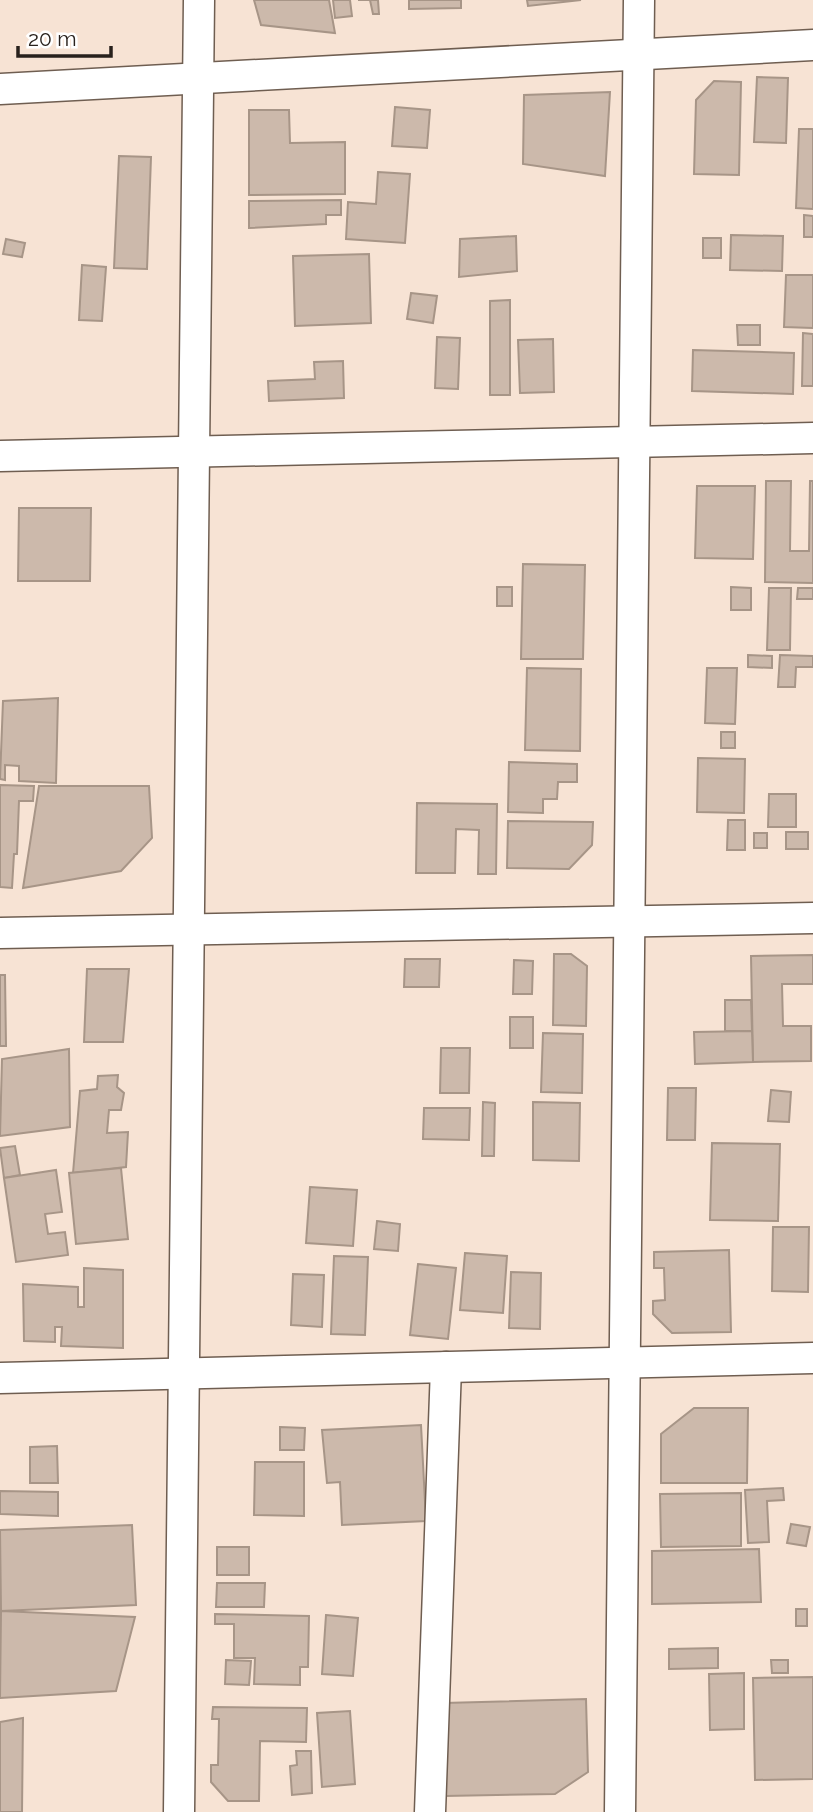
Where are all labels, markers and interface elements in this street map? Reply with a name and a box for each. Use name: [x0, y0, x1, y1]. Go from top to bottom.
scale bar: [18, 14, 110, 58]
text: 20 m: [28, 26, 76, 51]

